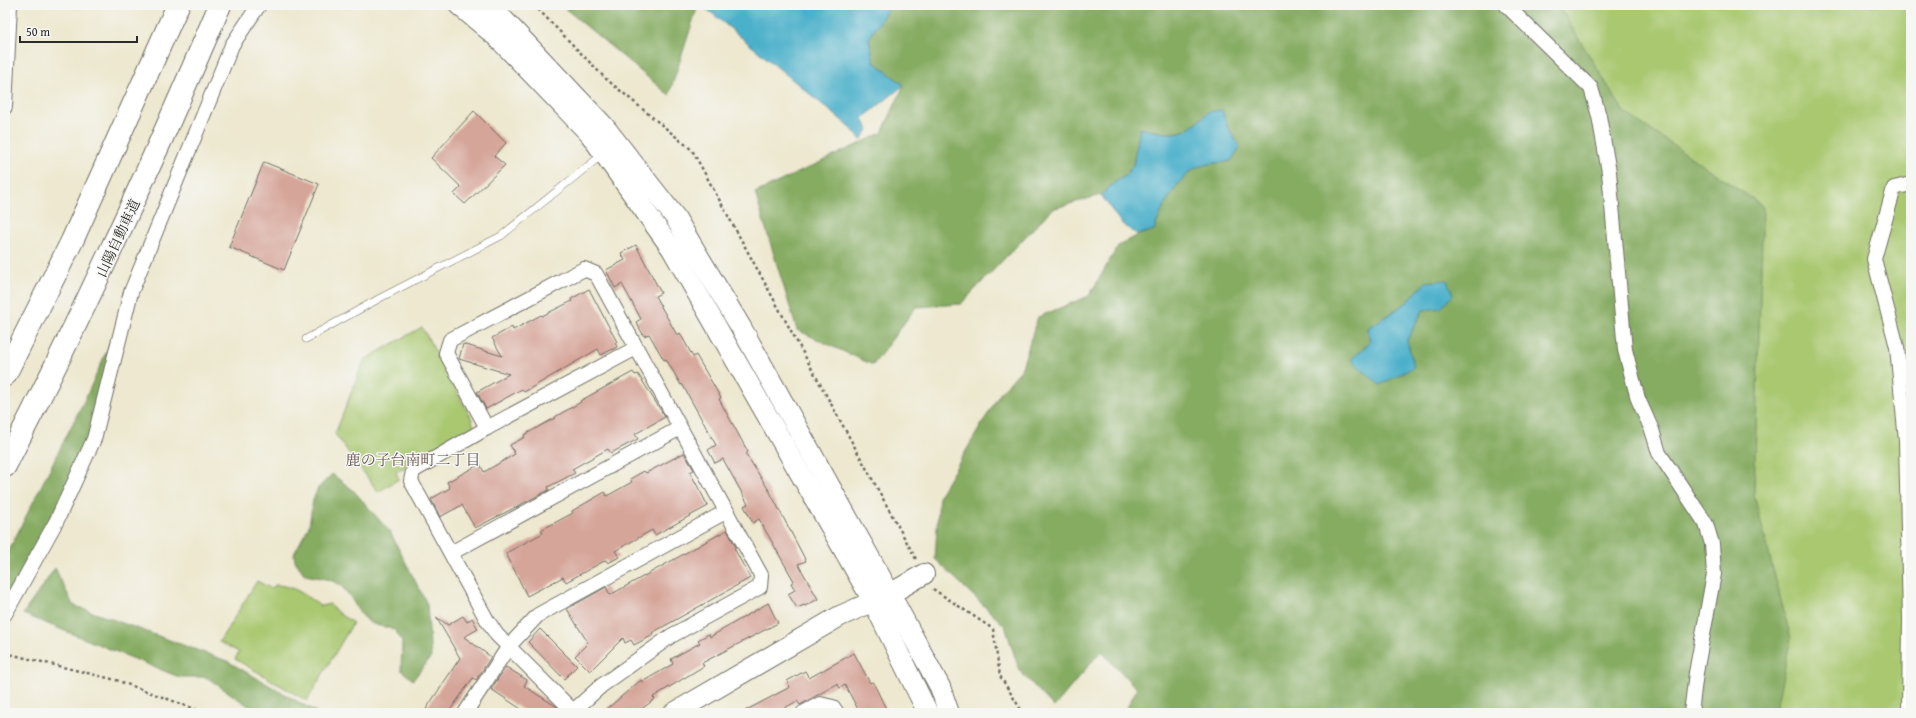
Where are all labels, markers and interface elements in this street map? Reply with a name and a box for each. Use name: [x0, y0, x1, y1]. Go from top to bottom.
scale bar: [20, 18, 137, 44]
text: 50 m: [26, 23, 50, 40]
street label: 山陽自動車道: [91, 196, 145, 280]
district label: 鹿の子台南町二丁目: [345, 449, 481, 470]

